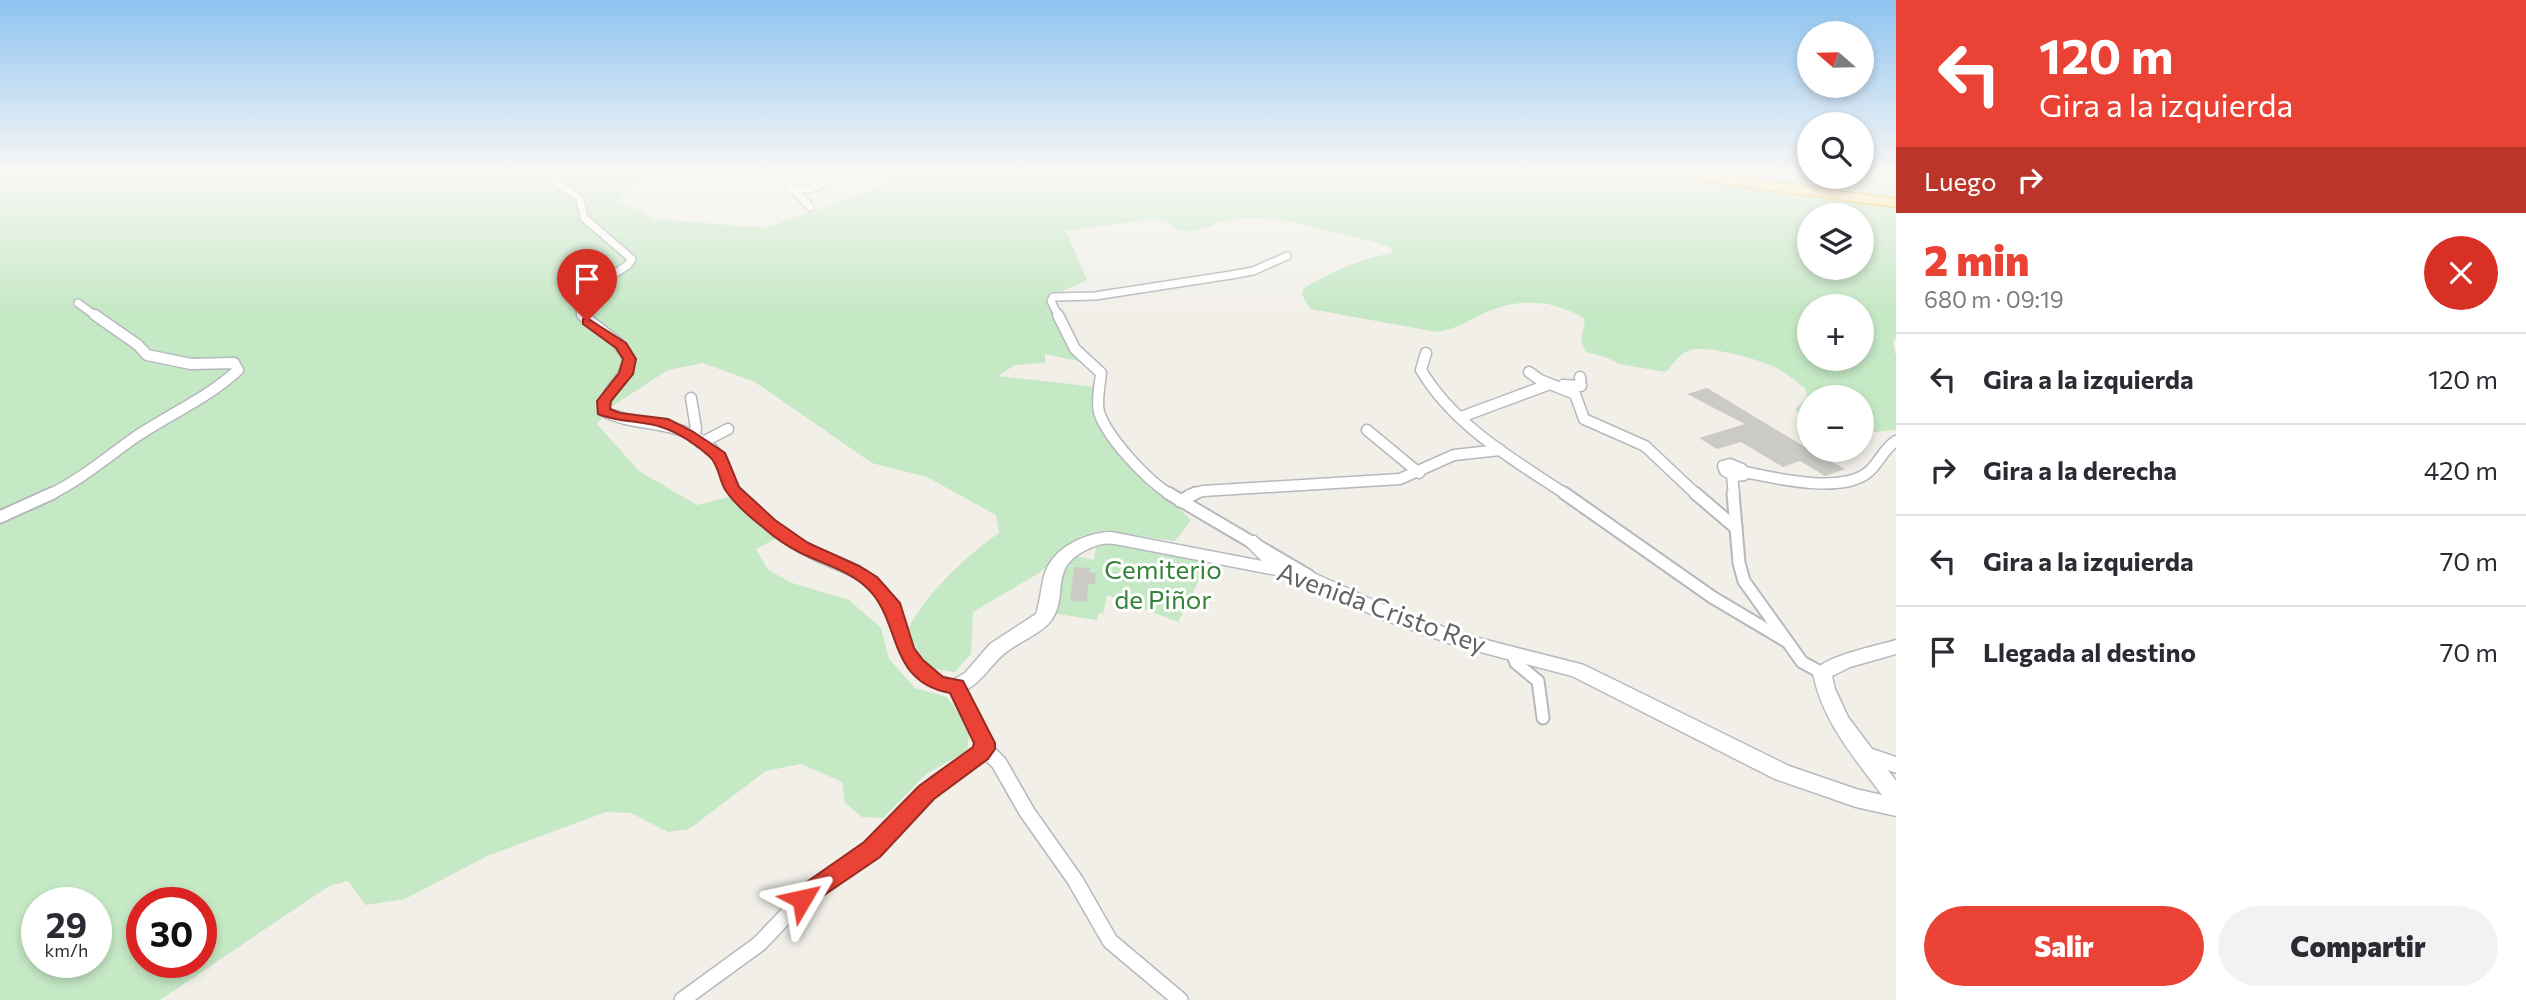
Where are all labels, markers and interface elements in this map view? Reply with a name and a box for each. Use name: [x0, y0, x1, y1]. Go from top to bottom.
north arrow: [1797, 21, 1874, 98]
map controls: [1797, 21, 1874, 462]
text: 120 m: [2039, 24, 2173, 84]
icon: left: [1924, 28, 2015, 119]
text: Gira a la izquierda: [2039, 84, 2293, 124]
button: search: [1797, 112, 1874, 189]
icon: right: [2011, 161, 2049, 199]
text: Luego: [1924, 165, 1997, 196]
button: layers: [1797, 203, 1874, 280]
text: 2 min: [1924, 233, 2030, 285]
button: close: [2424, 236, 2498, 310]
pin: [557, 249, 617, 321]
icon: arrive: [568, 260, 606, 298]
text: 680 m · 09:19: [1924, 285, 2064, 313]
button: +: [1797, 294, 1874, 371]
icon: left: [1924, 360, 1962, 398]
text: Gira a la izquierda: [1983, 363, 2194, 394]
text: 120 m: [2428, 363, 2498, 394]
button: −: [1797, 385, 1874, 462]
icon: right: [1924, 451, 1962, 489]
text: Gira a la derecha: [1983, 454, 2177, 485]
text: 420 m: [2424, 454, 2498, 485]
icon: left: [1924, 542, 1962, 580]
text: Gira a la izquierda: [1983, 545, 2194, 576]
text: 70 m: [2440, 545, 2498, 576]
park label: Cemiterio de Piñor: [1104, 553, 1222, 614]
street label: Avenida Cristo Rey: [1273, 555, 1491, 659]
icon: arrive: [1924, 633, 1962, 671]
text: Llegada al destino: [1983, 636, 2196, 667]
text: 70 m: [2440, 636, 2498, 667]
position arrow: [765, 862, 839, 936]
speed limit sign: 30: [126, 887, 217, 978]
text: 29: [46, 902, 87, 945]
button: Salir: [1924, 906, 2204, 986]
button: Compartir: [2218, 906, 2498, 986]
text: km/h: [45, 939, 88, 961]

